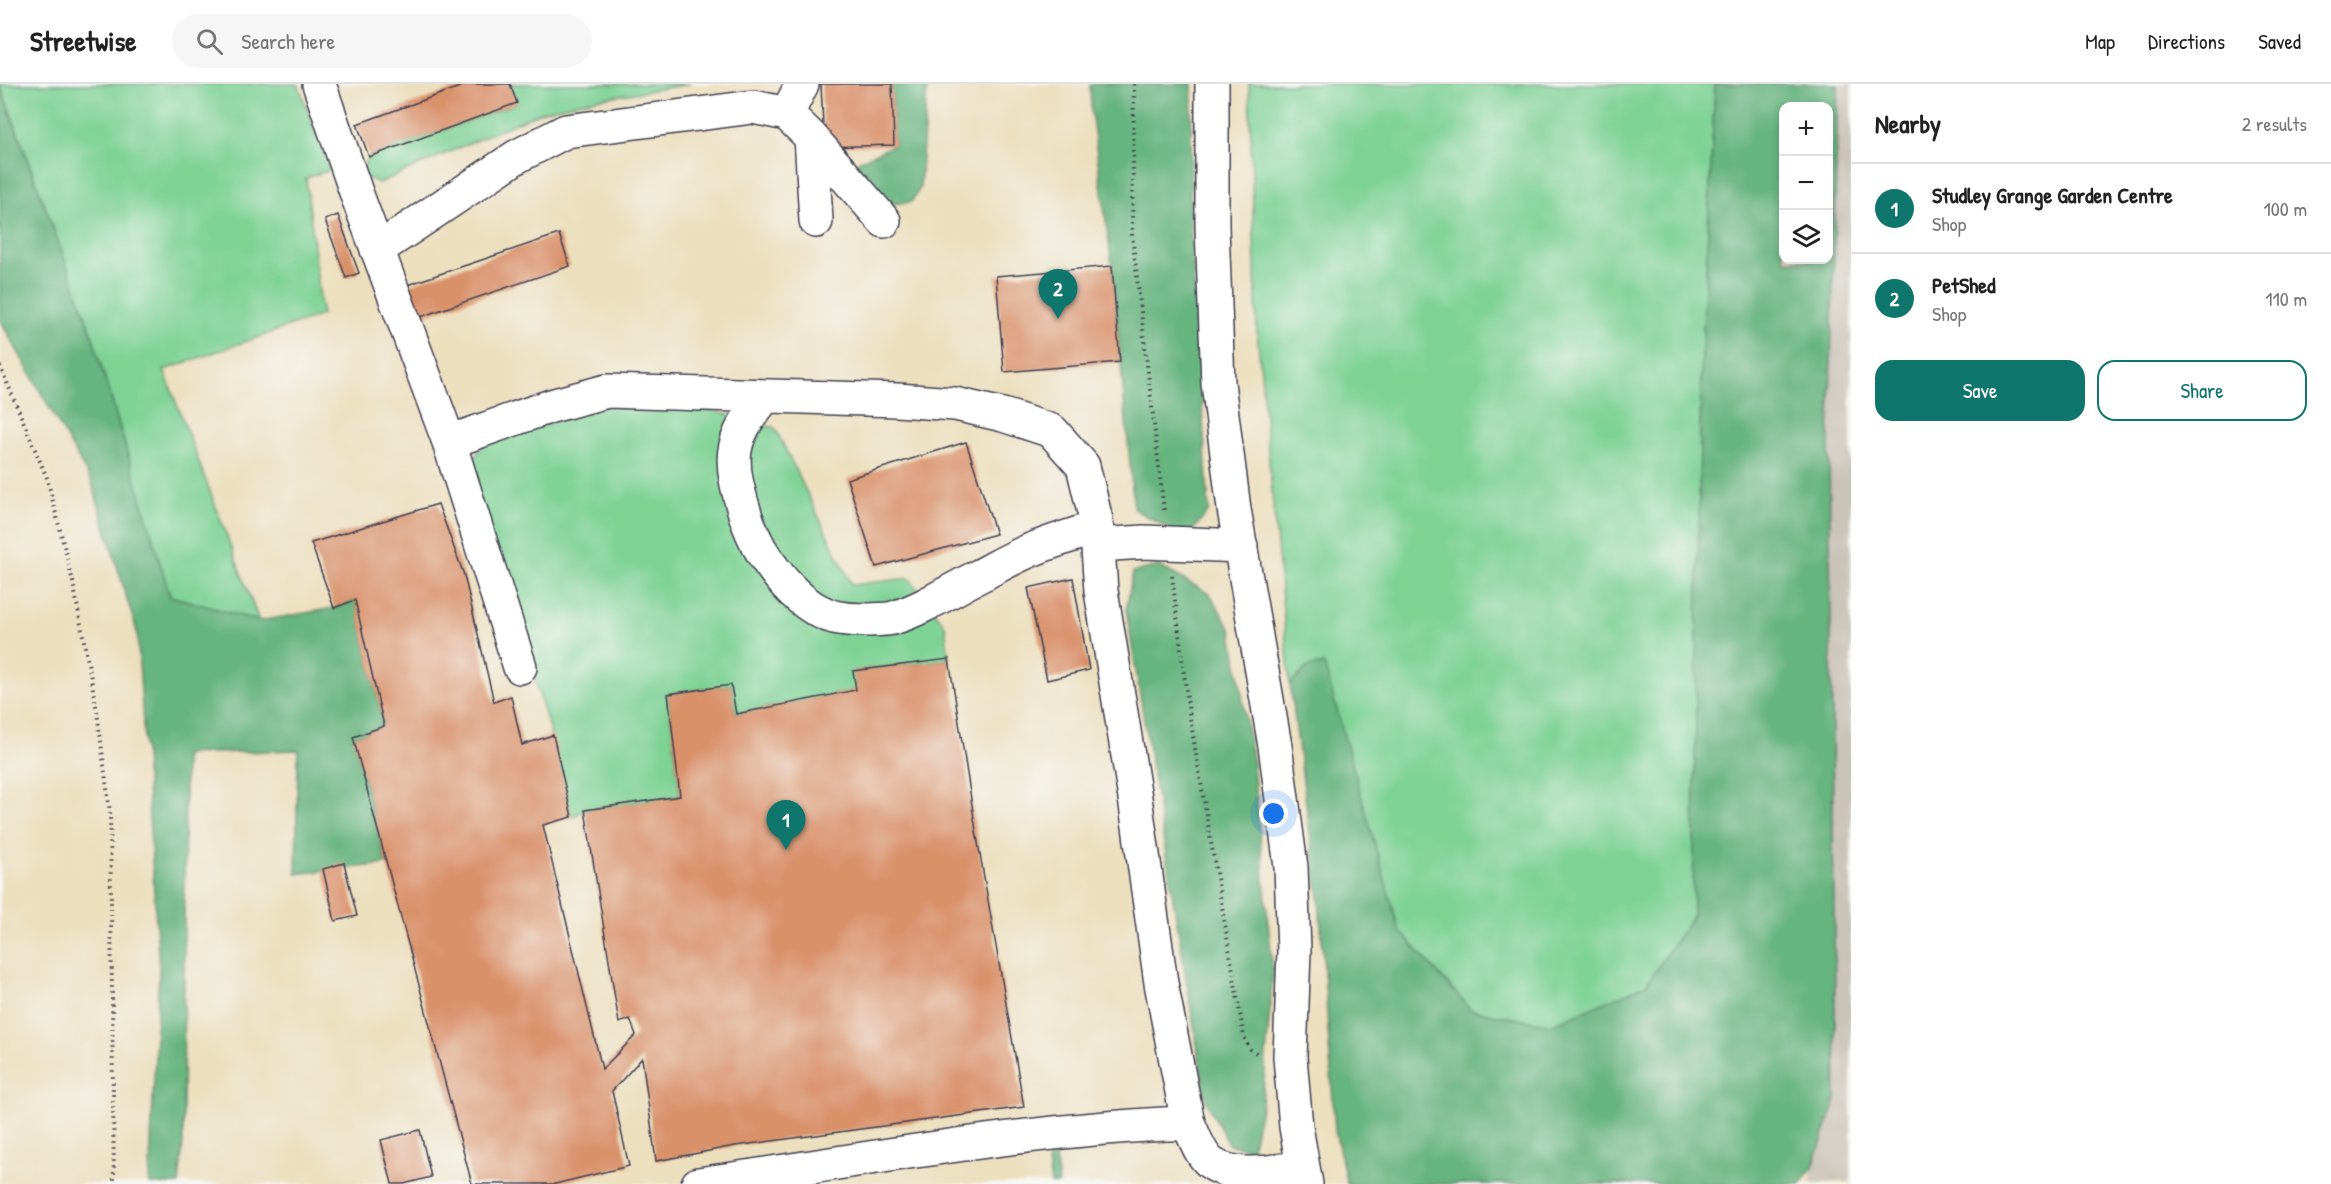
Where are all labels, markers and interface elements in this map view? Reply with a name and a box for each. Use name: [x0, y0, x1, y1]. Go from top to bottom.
search box: [172, 14, 592, 68]
text: Streetwise: [30, 22, 136, 60]
icon: search: [193, 25, 226, 58]
text: Search here: [241, 26, 335, 56]
text: Map: [2085, 27, 2115, 56]
text: Directions: [2148, 27, 2225, 56]
text: Saved: [2258, 27, 2301, 56]
map controls: [1779, 102, 1833, 264]
button: +: [1779, 102, 1833, 156]
text: Nearby: [1875, 106, 1941, 141]
text: 2 results: [2242, 110, 2307, 137]
button: −: [1779, 156, 1833, 210]
text: Studley Grange Garden Centre: [1932, 180, 2173, 210]
text: 1: [1891, 195, 1898, 222]
text: 100 m: [2264, 195, 2307, 222]
button: layers: [1779, 210, 1833, 264]
text: Shop: [1932, 210, 1966, 237]
pin: 2: [1038, 270, 1078, 319]
text: PetShed: [1932, 270, 1996, 300]
text: 2: [1890, 285, 1899, 312]
text: 110 m: [2265, 285, 2307, 312]
text: Shop: [1932, 300, 1966, 327]
button: Save: [1875, 360, 2085, 421]
button: Share: [2097, 360, 2307, 421]
your location: [1259, 799, 1288, 828]
pin: 1: [766, 800, 806, 850]

